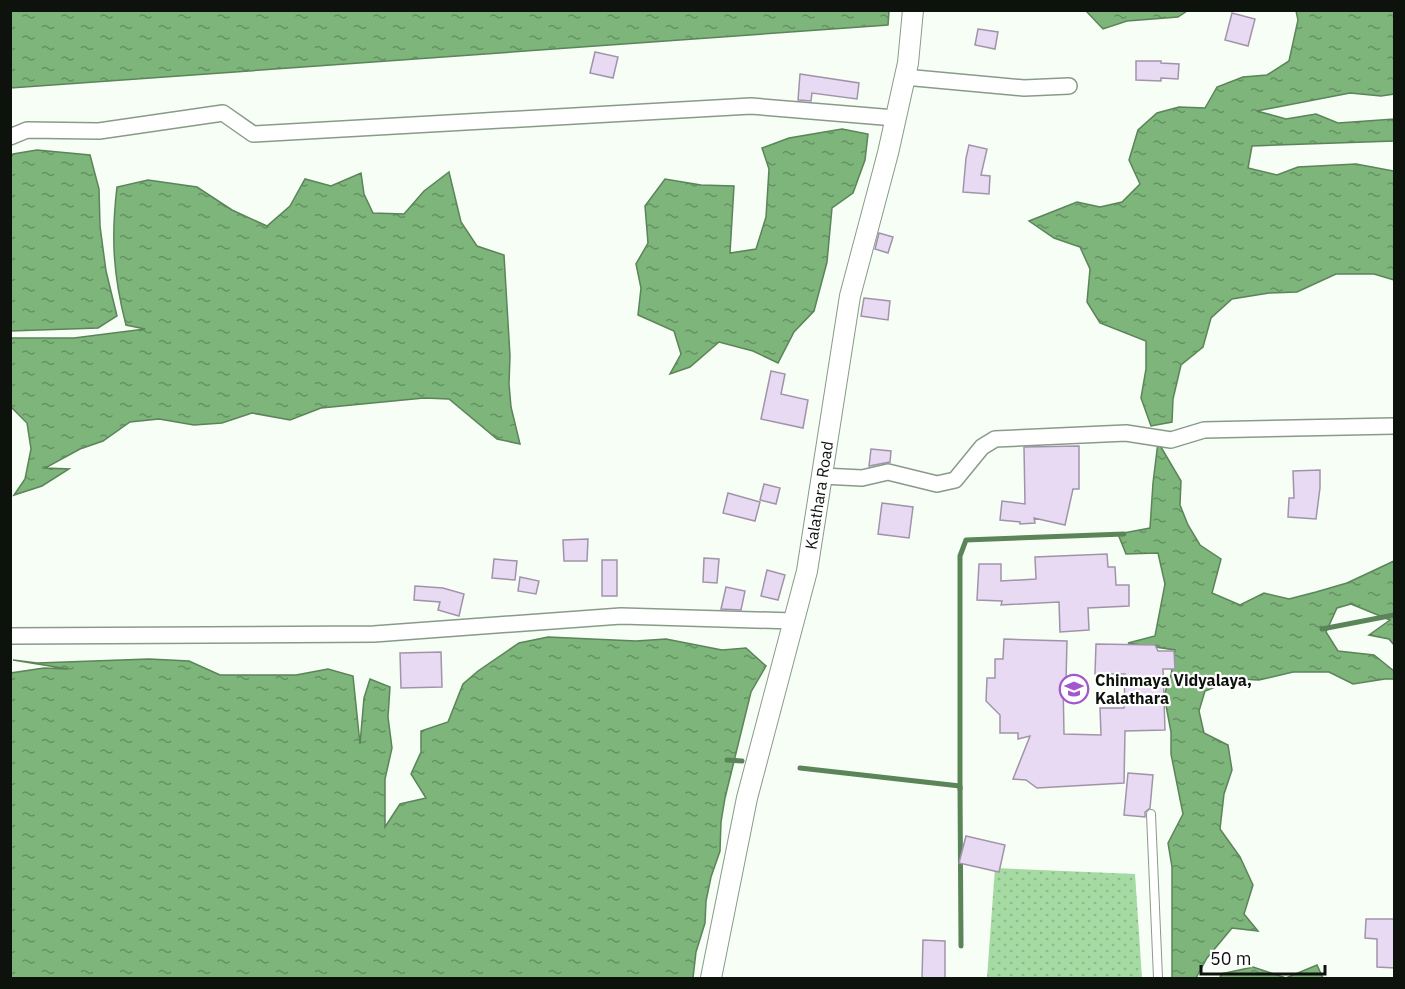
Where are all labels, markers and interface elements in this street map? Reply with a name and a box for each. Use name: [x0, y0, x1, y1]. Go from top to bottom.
street label: Kalathara Road: [800, 440, 837, 551]
place label: Chinmaya Vidyalaya, Kalathara: [1095, 670, 1252, 708]
school or university icon: Chinmaya Vidyalaya, Kalathara: [1058, 673, 1090, 705]
scale bar: [1201, 938, 1326, 976]
text: 50 m: [1210, 947, 1252, 970]

